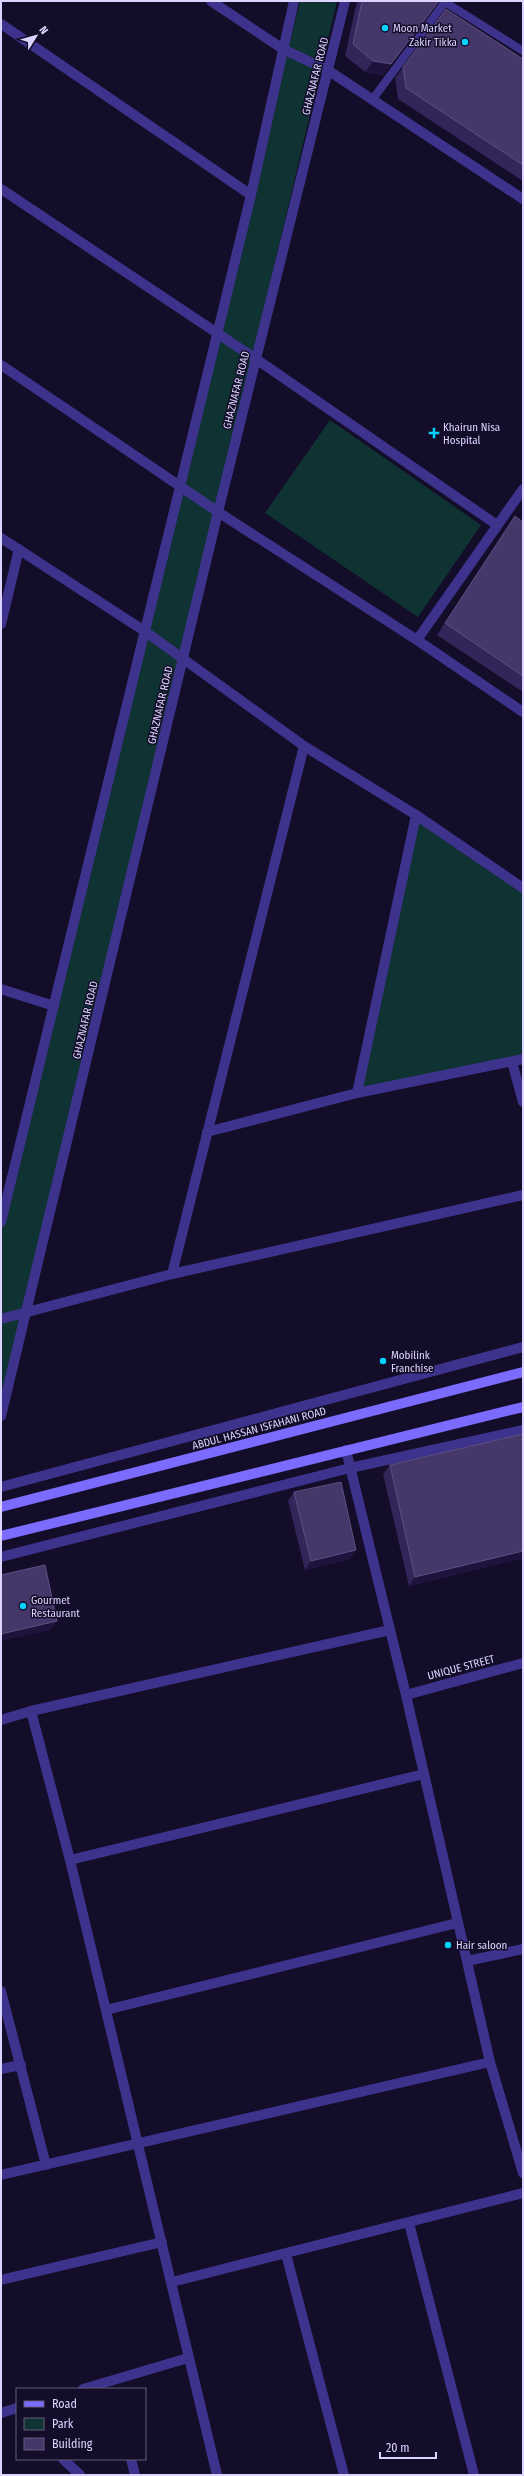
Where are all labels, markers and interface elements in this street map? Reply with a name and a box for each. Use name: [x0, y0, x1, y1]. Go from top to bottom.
north arrow: [16, 16, 56, 56]
place label: Moon Market: [393, 22, 452, 35]
marker: Moon Market: [380, 23, 390, 33]
text: N: [36, 24, 51, 37]
street label: GHAZNAFAR ROAD: [300, 36, 331, 116]
place label: Zakir Tikka: [409, 36, 457, 49]
marker: Zakir Tikka: [460, 37, 470, 47]
street label: GHAZNAFAR ROAD: [221, 350, 252, 430]
place label: Khairun Nisa Hospital: [443, 421, 500, 447]
marker: Khairun Nisa Hospital: [428, 427, 440, 439]
street label: GHAZNAFAR ROAD: [145, 665, 176, 746]
street label: GHAZNAFAR ROAD: [70, 980, 101, 1061]
place label: Mobilink Franchise: [391, 1349, 434, 1375]
marker: Mobilink Franchise: [378, 1356, 388, 1366]
street label: ABDUL HASSAN ISFAHANI ROAD: [191, 1404, 328, 1453]
place label: Gourmet Restaurant: [31, 1594, 80, 1620]
marker: Gourmet Restaurant: [18, 1601, 28, 1611]
street label: UNIQUE STREET: [426, 1652, 497, 1683]
place label: Hair saloon: [456, 1939, 507, 1952]
marker: Hair saloon: [443, 1940, 453, 1950]
legend: [16, 2388, 146, 2460]
text: Road: [52, 2397, 77, 2411]
text: Park: [52, 2417, 74, 2431]
scale bar: [380, 2434, 436, 2460]
text: Building: [52, 2437, 93, 2451]
text: 20 m: [386, 2441, 410, 2455]

